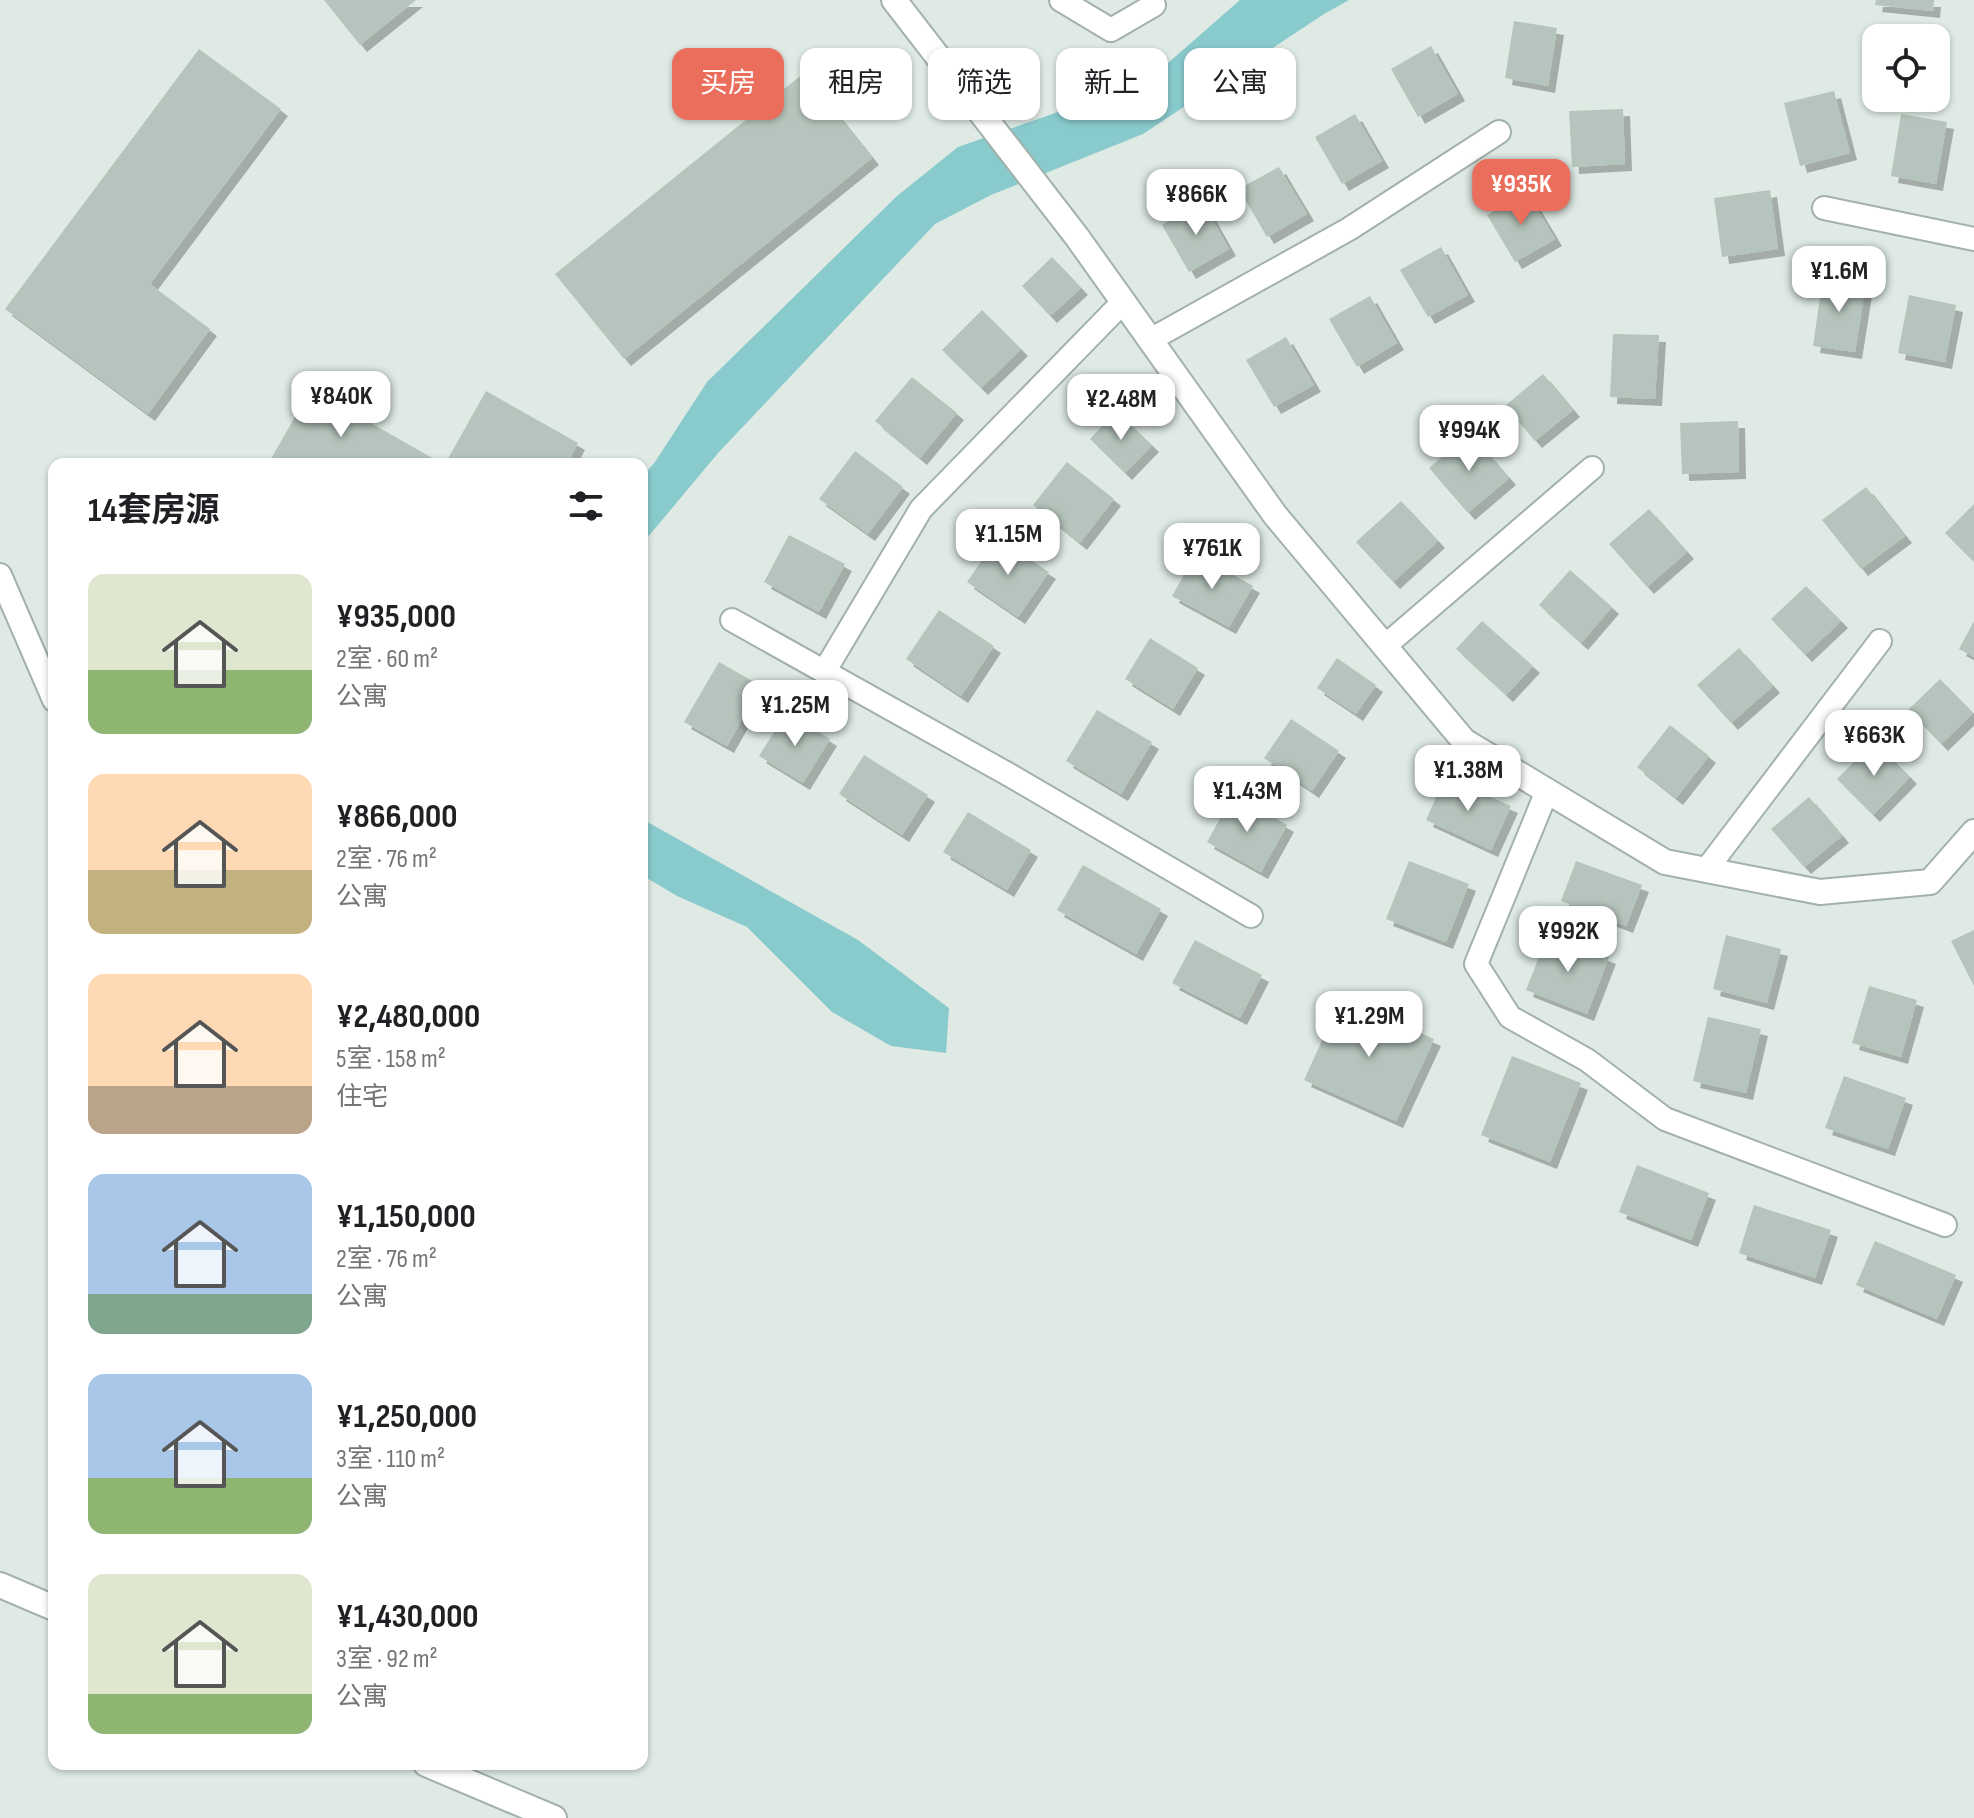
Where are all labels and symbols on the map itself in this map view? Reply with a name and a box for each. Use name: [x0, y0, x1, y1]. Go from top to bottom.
pin: ¥935K: [1465, 159, 1577, 227]
pin: ¥866K: [1140, 169, 1252, 237]
pin: ¥1.6M: [1783, 246, 1895, 314]
pin: ¥840K: [285, 371, 397, 439]
pin: ¥2.48M: [1056, 374, 1186, 442]
pin: ¥994K: [1413, 405, 1525, 473]
pin: ¥1.15M: [943, 509, 1073, 577]
pin: ¥761K: [1156, 523, 1268, 591]
pin: ¥1.25M: [730, 680, 860, 748]
pin: ¥663K: [1818, 710, 1930, 778]
pin: ¥1.38M: [1403, 745, 1533, 813]
pin: ¥1.43M: [1182, 766, 1312, 834]
pin: ¥992K: [1512, 906, 1624, 974]
pin: ¥1.29M: [1304, 991, 1434, 1059]

